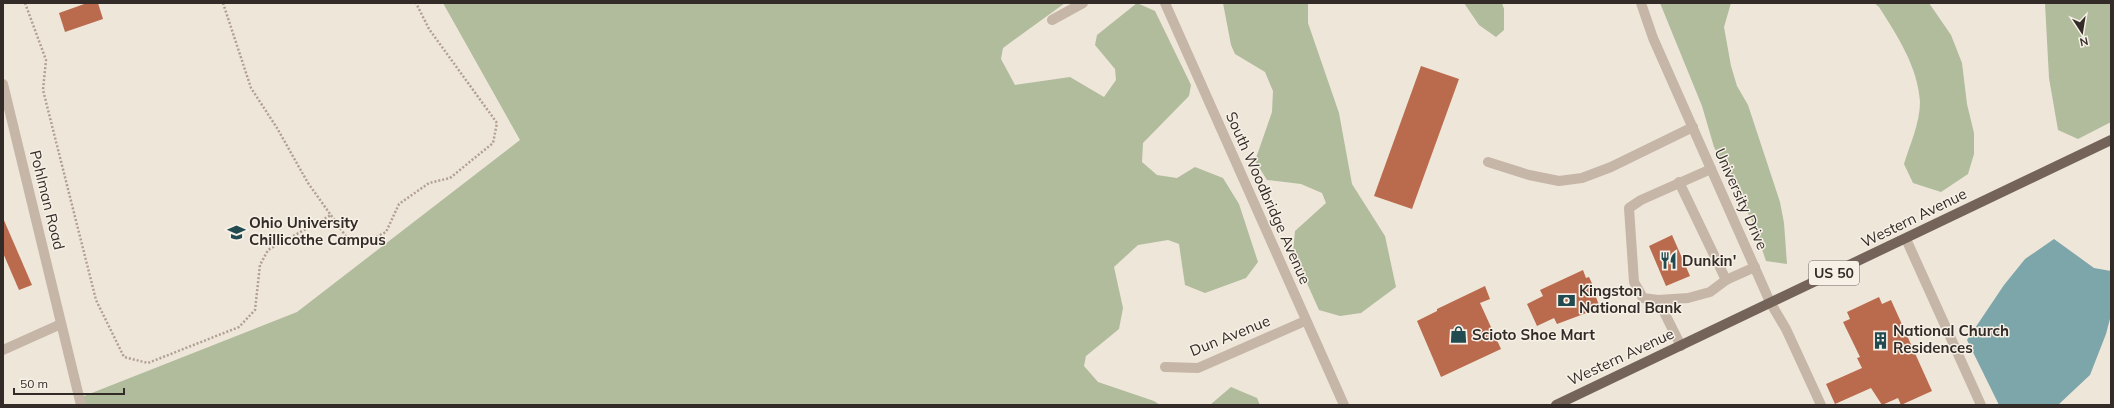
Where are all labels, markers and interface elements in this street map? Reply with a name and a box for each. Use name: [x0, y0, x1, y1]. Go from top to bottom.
north arrow: [2062, 12, 2102, 52]
text: N: [2079, 34, 2090, 49]
street label: South Woodbridge Avenue: [1222, 109, 1315, 287]
street label: University Drive: [1711, 145, 1772, 253]
street label: Pohlman Road: [26, 148, 69, 252]
street label: Western Avenue: [1858, 184, 1970, 251]
place label: Ohio University Chillicothe Campus: [249, 213, 386, 249]
school or university icon: Ohio University Chillicothe Campus: [226, 222, 246, 242]
restaurant icon: Dunkin': [1659, 251, 1679, 271]
place label: Dunkin': [1682, 251, 1736, 270]
road number: US 50: [1809, 261, 1859, 285]
place label: Kingston National Bank: [1579, 281, 1682, 317]
bank icon: Kingston National Bank: [1556, 290, 1576, 310]
street label: Dun Avenue: [1187, 311, 1273, 360]
place label: National Church Residences: [1893, 321, 2009, 357]
street label: Western Avenue: [1565, 324, 1677, 389]
shop icon: Scioto Shoe Mart: [1449, 325, 1469, 345]
place label: Scioto Shoe Mart: [1472, 325, 1595, 344]
building icon: National Church Residences: [1870, 330, 1890, 350]
scale bar: [14, 370, 124, 396]
text: 50 m: [20, 376, 48, 391]

